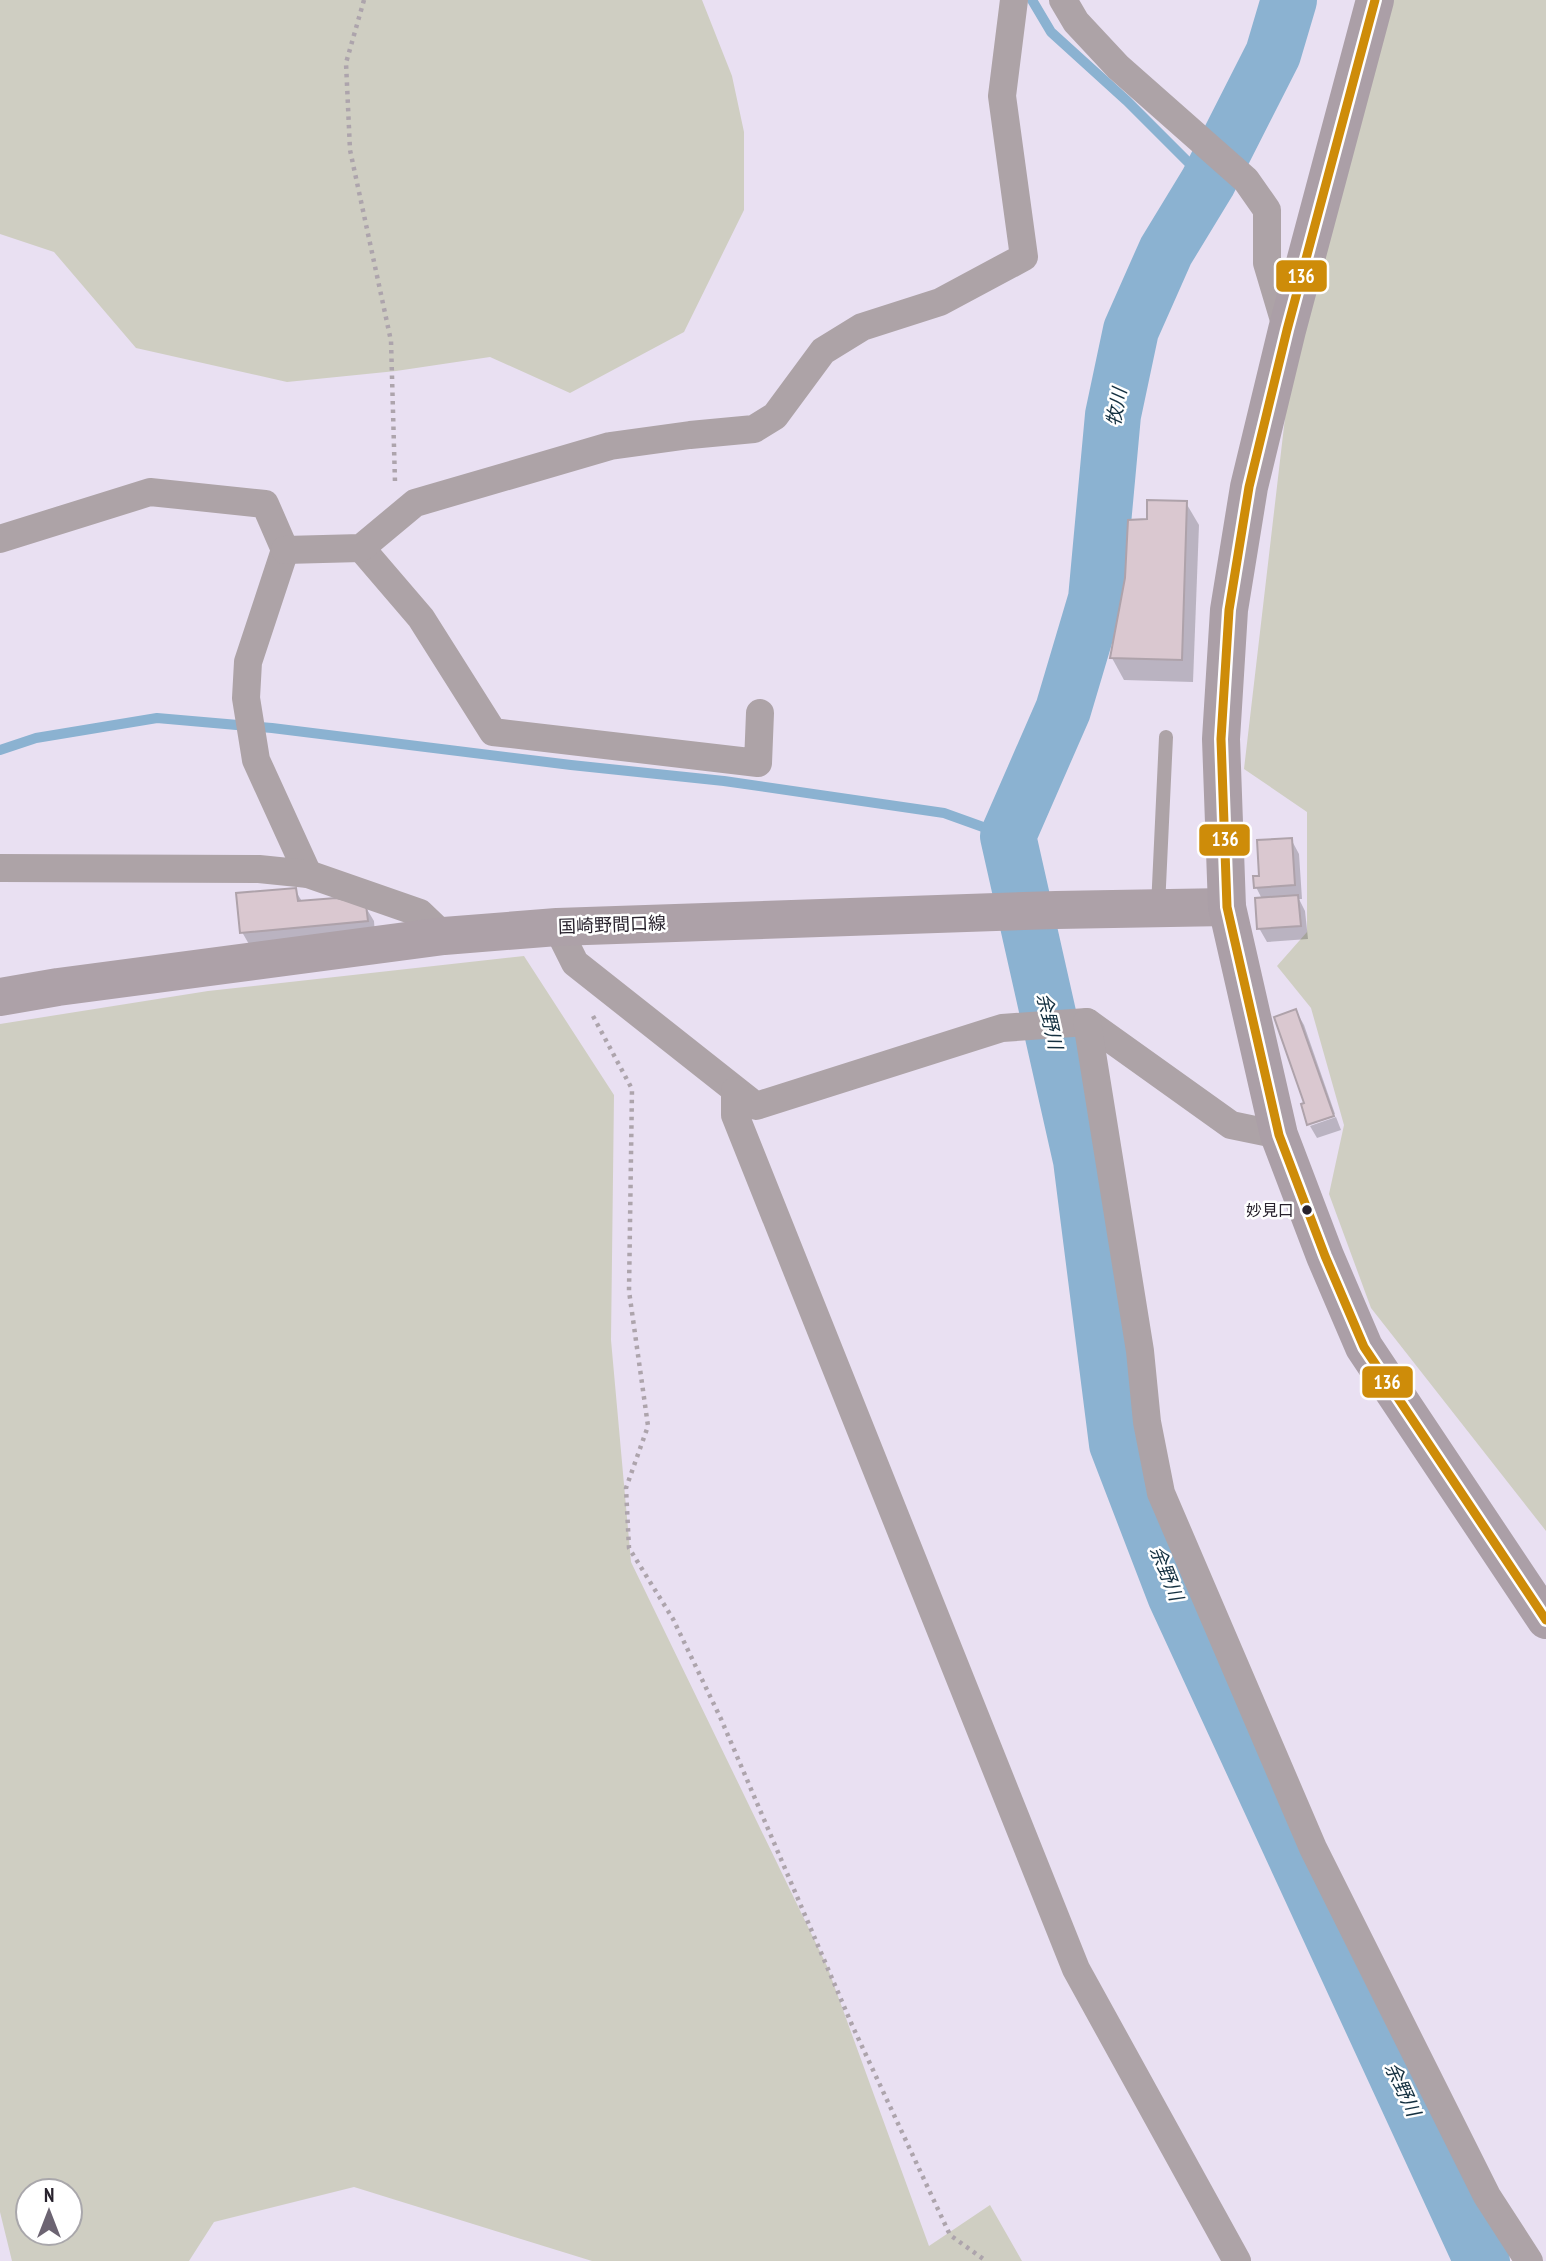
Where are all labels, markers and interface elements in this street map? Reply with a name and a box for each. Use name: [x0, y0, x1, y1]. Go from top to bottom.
line badge: 136: [1275, 259, 1328, 293]
text: 136: [1287, 264, 1315, 288]
water label: 牧川: [1101, 384, 1131, 428]
line badge: 136: [1198, 823, 1251, 857]
text: 136: [1211, 827, 1239, 851]
street label: 国崎野間口線: [558, 911, 666, 938]
water label: 余野川: [1032, 991, 1069, 1053]
place label: 妙見口: [1246, 1200, 1294, 1220]
marker: 妙見口: [1300, 1203, 1314, 1217]
line badge: 136: [1361, 1365, 1414, 1399]
text: 136: [1373, 1370, 1401, 1394]
water label: 余野川: [1145, 1542, 1190, 1606]
water label: 余野川: [1380, 2058, 1427, 2122]
north arrow: [14, 2177, 84, 2247]
text: N: [44, 2183, 54, 2207]

